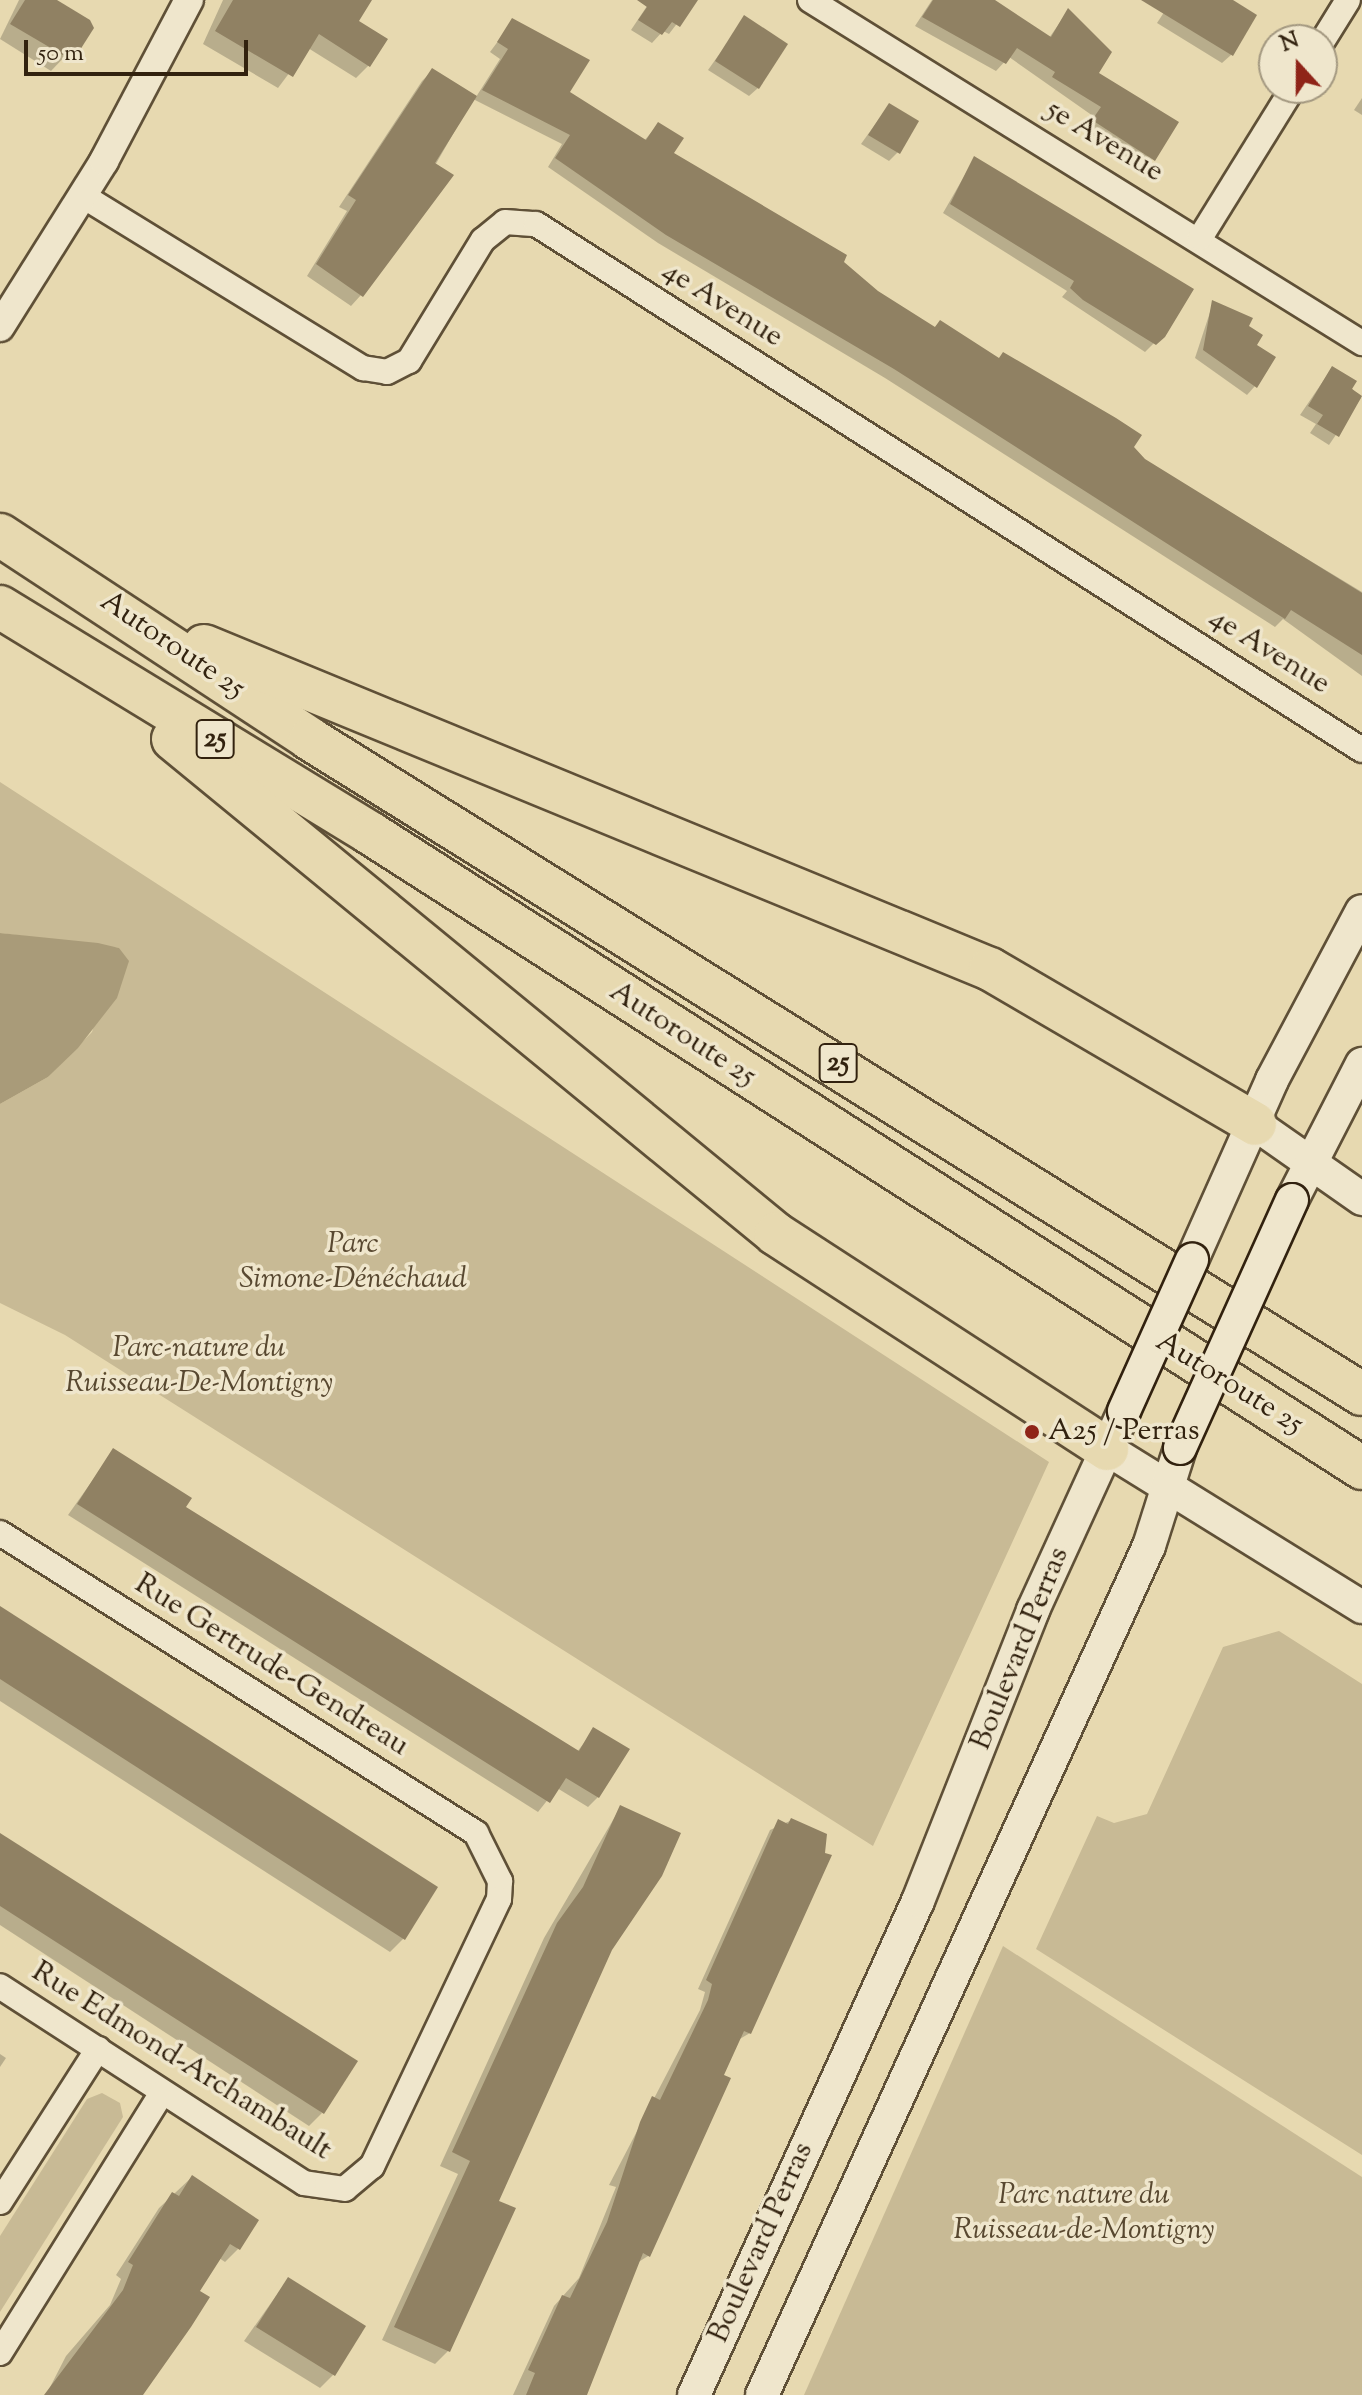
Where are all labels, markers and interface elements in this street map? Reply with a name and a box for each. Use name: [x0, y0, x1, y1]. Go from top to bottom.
scale bar: [28, 24, 252, 74]
north arrow: [1258, 24, 1338, 104]
text: N: [1276, 25, 1304, 62]
text: 50 m: [38, 37, 84, 71]
street label: 5e Avenue: [1039, 93, 1169, 191]
street label: 4e Avenue: [655, 254, 789, 356]
street label: Autoroute 25: [93, 584, 251, 708]
street label: 4e Avenue: [1202, 601, 1336, 703]
road number: 25: [195, 715, 235, 763]
street label: Autoroute 25: [602, 974, 762, 1096]
road number: 25: [818, 1039, 858, 1087]
park label: Parc Simone-Dénéchaud: [239, 1227, 467, 1298]
street label: Autoroute 25: [1149, 1324, 1309, 1444]
park label: Parc-nature du Ruisseau-De-Montigny: [65, 1331, 333, 1402]
place label: A25 / Perras: [1048, 1414, 1200, 1450]
marker: A25 / Perras: [1023, 1423, 1041, 1441]
street label: Boulevard Perras: [964, 1542, 1078, 1756]
street label: Rue Gertrude-Gendreau: [127, 1567, 415, 1765]
street label: Rue Edmond-Archambault: [24, 1955, 338, 2169]
street label: Boulevard Perras: [702, 2137, 822, 2349]
park label: Parc nature du Ruisseau-de-Montigny: [954, 2178, 1214, 2248]

